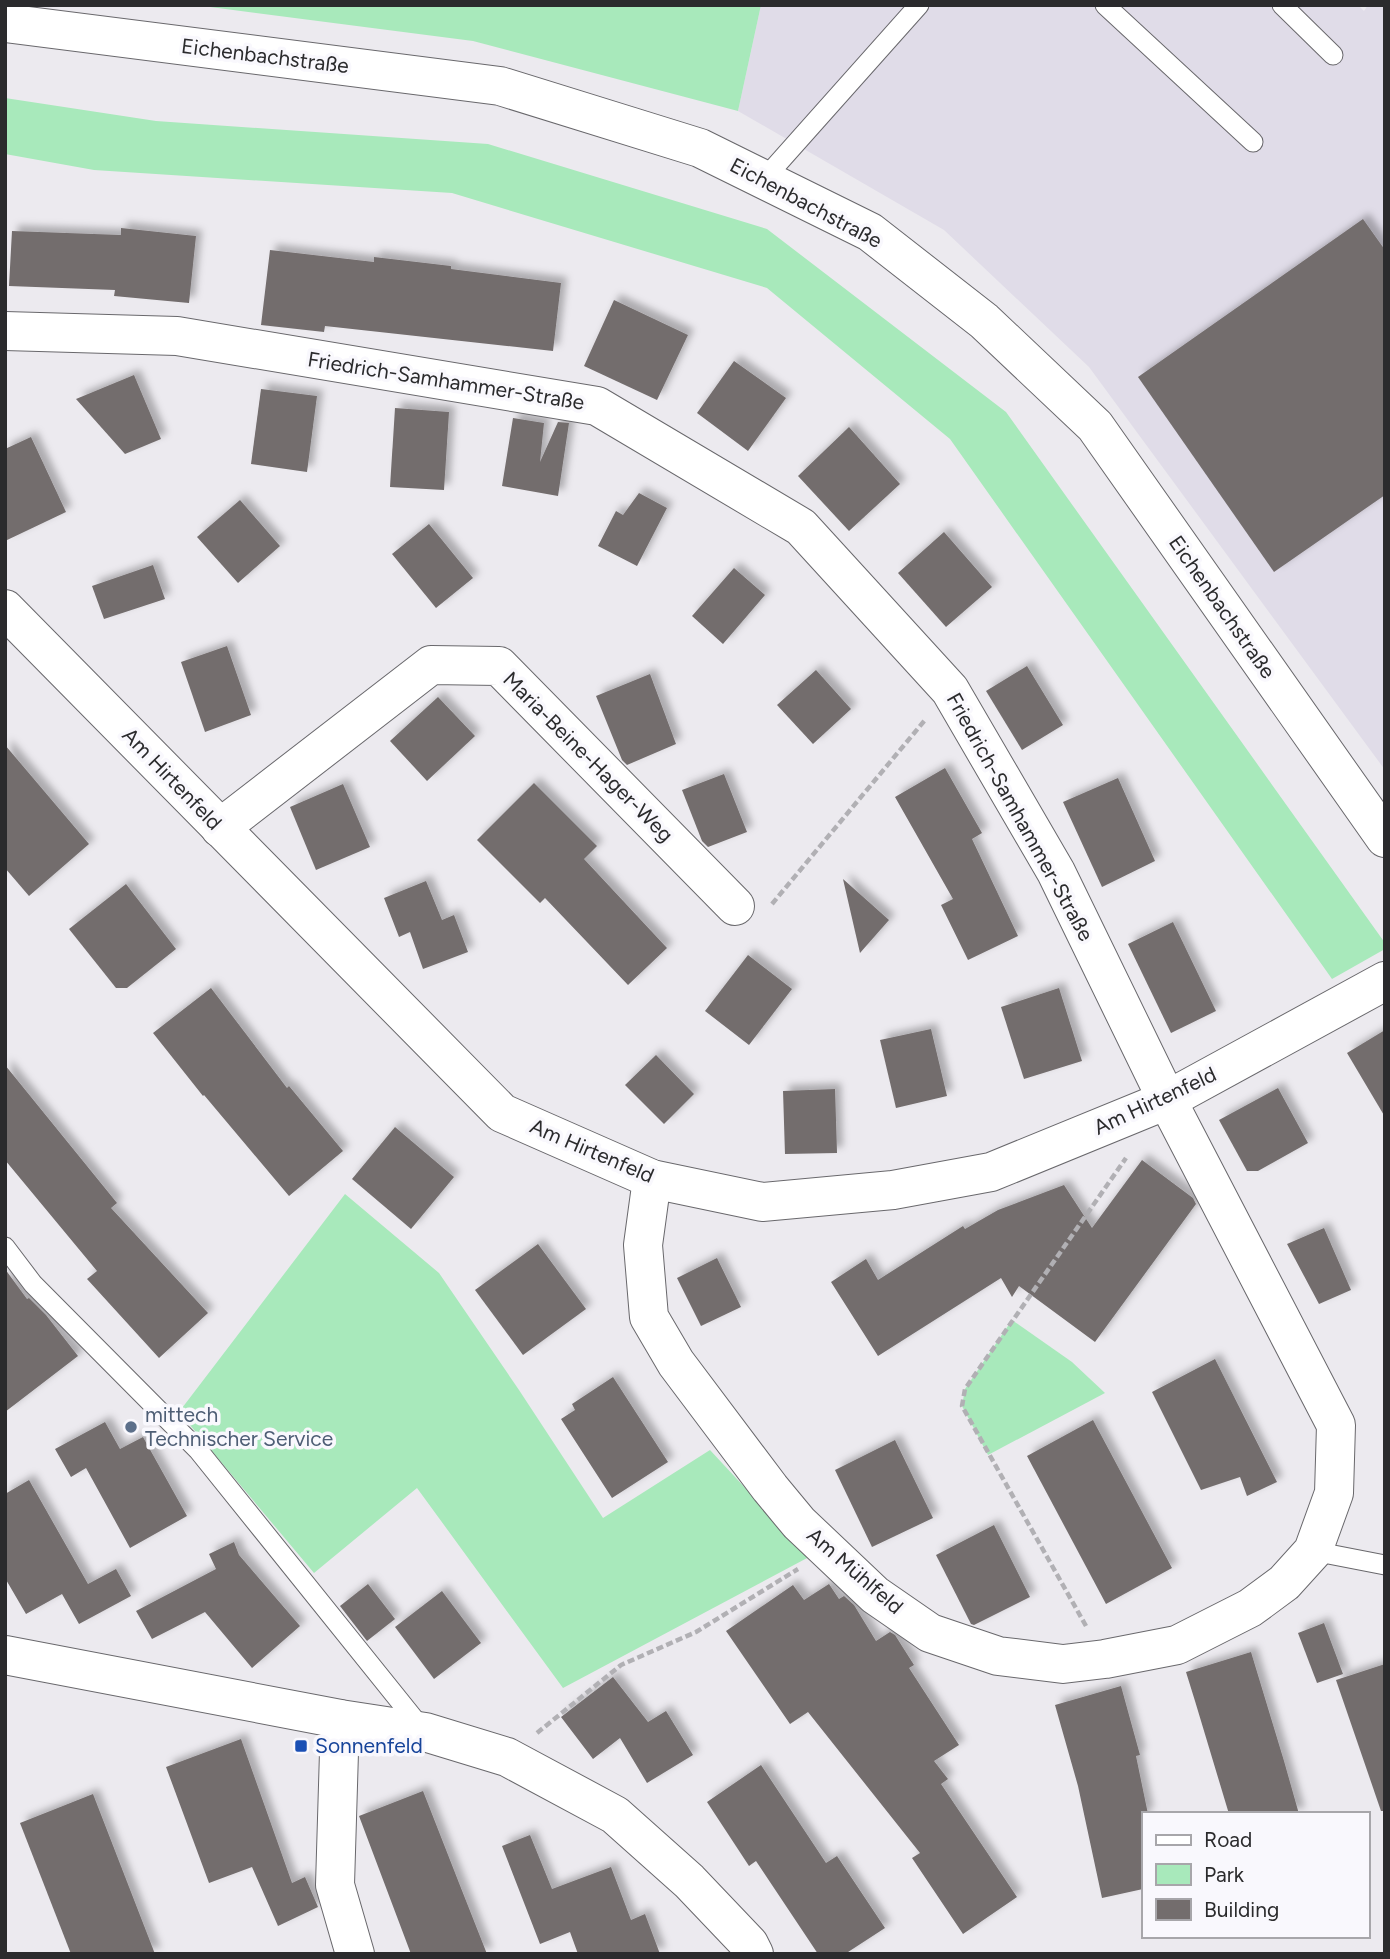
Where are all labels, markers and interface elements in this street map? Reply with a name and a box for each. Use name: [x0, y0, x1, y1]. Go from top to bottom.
street label: Eichenbachstraße: [180, 33, 350, 78]
street label: Eichenbachstraße: [726, 152, 886, 253]
street label: Friedrich-Samhammer-Straße: [306, 346, 586, 415]
street label: Eichenbachstraße: [1164, 531, 1281, 683]
street label: Maria-Beine-Hager-Weg: [498, 666, 679, 847]
street label: Friedrich-Samhammer-Straße: [942, 688, 1099, 945]
street label: Am Hirtenfeld: [117, 722, 227, 835]
street label: Am Hirtenfeld: [1090, 1061, 1220, 1140]
street label: Am Hirtenfeld: [526, 1113, 658, 1188]
place label: mittech Technischer Service: [145, 1402, 333, 1451]
marker: mittech Technischer Service: [123, 1419, 139, 1435]
street label: Am Mühlfeld: [802, 1522, 908, 1619]
place label: Sonnenfeld: [315, 1733, 423, 1758]
marker: Sonnenfeld: [293, 1738, 309, 1754]
legend: [1142, 1812, 1369, 1938]
text: Road: [1204, 1827, 1252, 1852]
text: Park: [1204, 1862, 1245, 1887]
text: Building: [1204, 1897, 1279, 1922]

